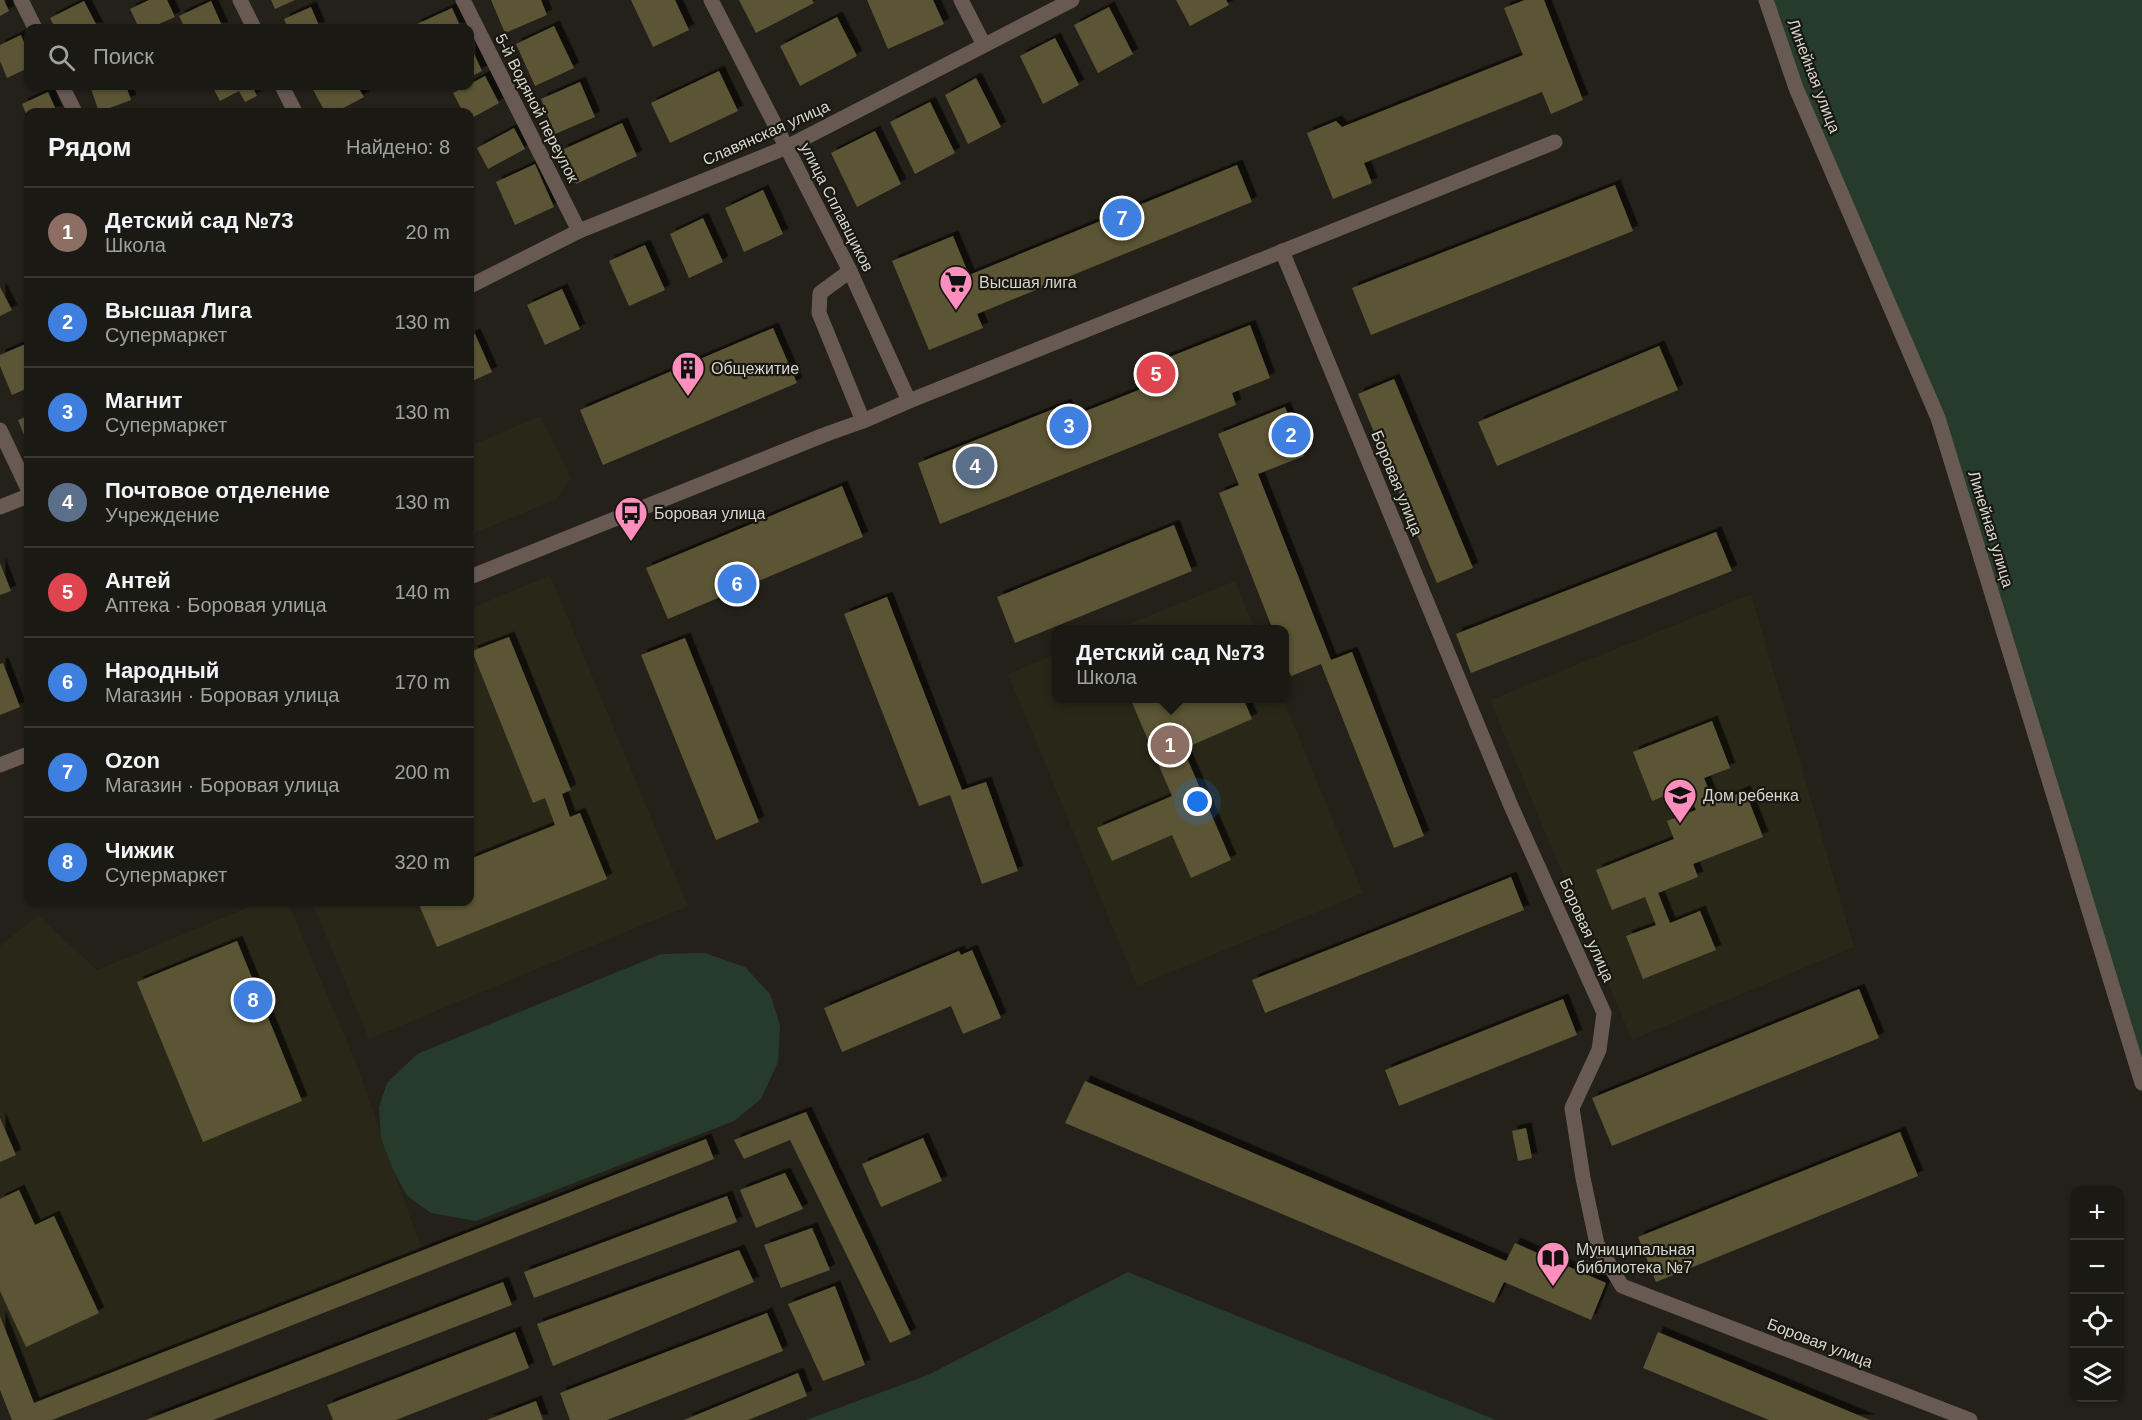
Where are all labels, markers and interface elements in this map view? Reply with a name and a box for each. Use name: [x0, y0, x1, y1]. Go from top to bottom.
street label: Линейная улица: [1784, 17, 1844, 136]
search box: [24, 24, 474, 90]
street label: 5-й Водяной переулок: [492, 31, 582, 186]
icon: search: [45, 41, 78, 74]
text: Поиск: [93, 44, 154, 69]
street label: Славянская улица: [700, 97, 832, 169]
text: Рядом: [48, 132, 131, 162]
text: Найдено: 8: [346, 136, 450, 158]
street label: улица Сплавщиков: [797, 140, 877, 274]
pin: 7: [1102, 196, 1142, 240]
text: Детский сад №73: [105, 208, 294, 233]
text: 1: [62, 221, 73, 243]
text: 20 m: [406, 221, 450, 243]
text: Школа: [105, 234, 166, 256]
supermarket icon: Высшая лига: [938, 264, 974, 311]
place label: Высшая лига: [979, 274, 1077, 291]
text: Высшая Лига: [105, 298, 252, 323]
text: 2: [62, 311, 73, 333]
text: 130 m: [394, 311, 450, 333]
text: Супермаркет: [105, 324, 227, 346]
building icon: Общежитие: [670, 350, 706, 397]
pin: 5: [1136, 352, 1176, 397]
place label: Общежитие: [711, 360, 799, 377]
text: Магнит: [105, 388, 183, 413]
text: 3: [62, 401, 73, 423]
text: 130 m: [394, 401, 450, 423]
pin: 3: [1050, 404, 1088, 448]
pin: 2: [1272, 412, 1310, 458]
text: Супермаркет: [105, 414, 227, 436]
street label: Боровая улица: [1368, 428, 1426, 538]
pin: 4: [956, 444, 994, 488]
street label: Линейная улица: [1965, 469, 2017, 589]
text: Почтовое отделение: [105, 478, 330, 503]
text: 4: [62, 491, 73, 513]
text: 130 m: [394, 491, 450, 513]
bus stop icon: Боровая улица: [613, 495, 649, 542]
text: Учреждение: [105, 504, 220, 526]
place label: Боровая улица: [654, 505, 766, 522]
pin: 6: [718, 562, 756, 606]
text: Антей: [105, 568, 171, 593]
text: 5: [62, 581, 73, 603]
text: 140 m: [394, 581, 450, 603]
text: Аптека · Боровая улица: [105, 594, 327, 616]
popup: [1052, 625, 1289, 703]
text: Детский сад №73: [1076, 640, 1265, 665]
text: Народный: [105, 658, 219, 683]
text: Школа: [1076, 666, 1137, 688]
text: 6: [62, 671, 73, 693]
text: 170 m: [394, 671, 450, 693]
text: Магазин · Боровая улица: [105, 684, 339, 706]
pin: 1: [1150, 722, 1190, 768]
text: Ozon: [105, 748, 160, 773]
text: 7: [62, 761, 73, 783]
text: 200 m: [394, 761, 450, 783]
text: Магазин · Боровая улица: [105, 774, 339, 796]
school or university icon: Дом ребенка: [1662, 777, 1698, 824]
your location: [1183, 787, 1212, 816]
place label: Дом ребенка: [1703, 787, 1799, 804]
text: Чижик: [105, 838, 174, 863]
text: 8: [62, 851, 73, 873]
text: 320 m: [394, 851, 450, 873]
text: Супермаркет: [105, 864, 227, 886]
street label: Боровая улица: [1557, 876, 1617, 984]
pin: 8: [234, 978, 272, 1022]
map controls: [2070, 1186, 2124, 1402]
button: +: [2070, 1186, 2124, 1240]
library icon: Муниципальная библиотека №7: [1535, 1240, 1571, 1287]
button: −: [2070, 1240, 2124, 1294]
place label: Муниципальная библиотека №7: [1576, 1241, 1695, 1276]
button: locate: [2070, 1294, 2124, 1348]
street label: Боровая улица: [1765, 1315, 1875, 1371]
button: layers: [2070, 1348, 2124, 1402]

